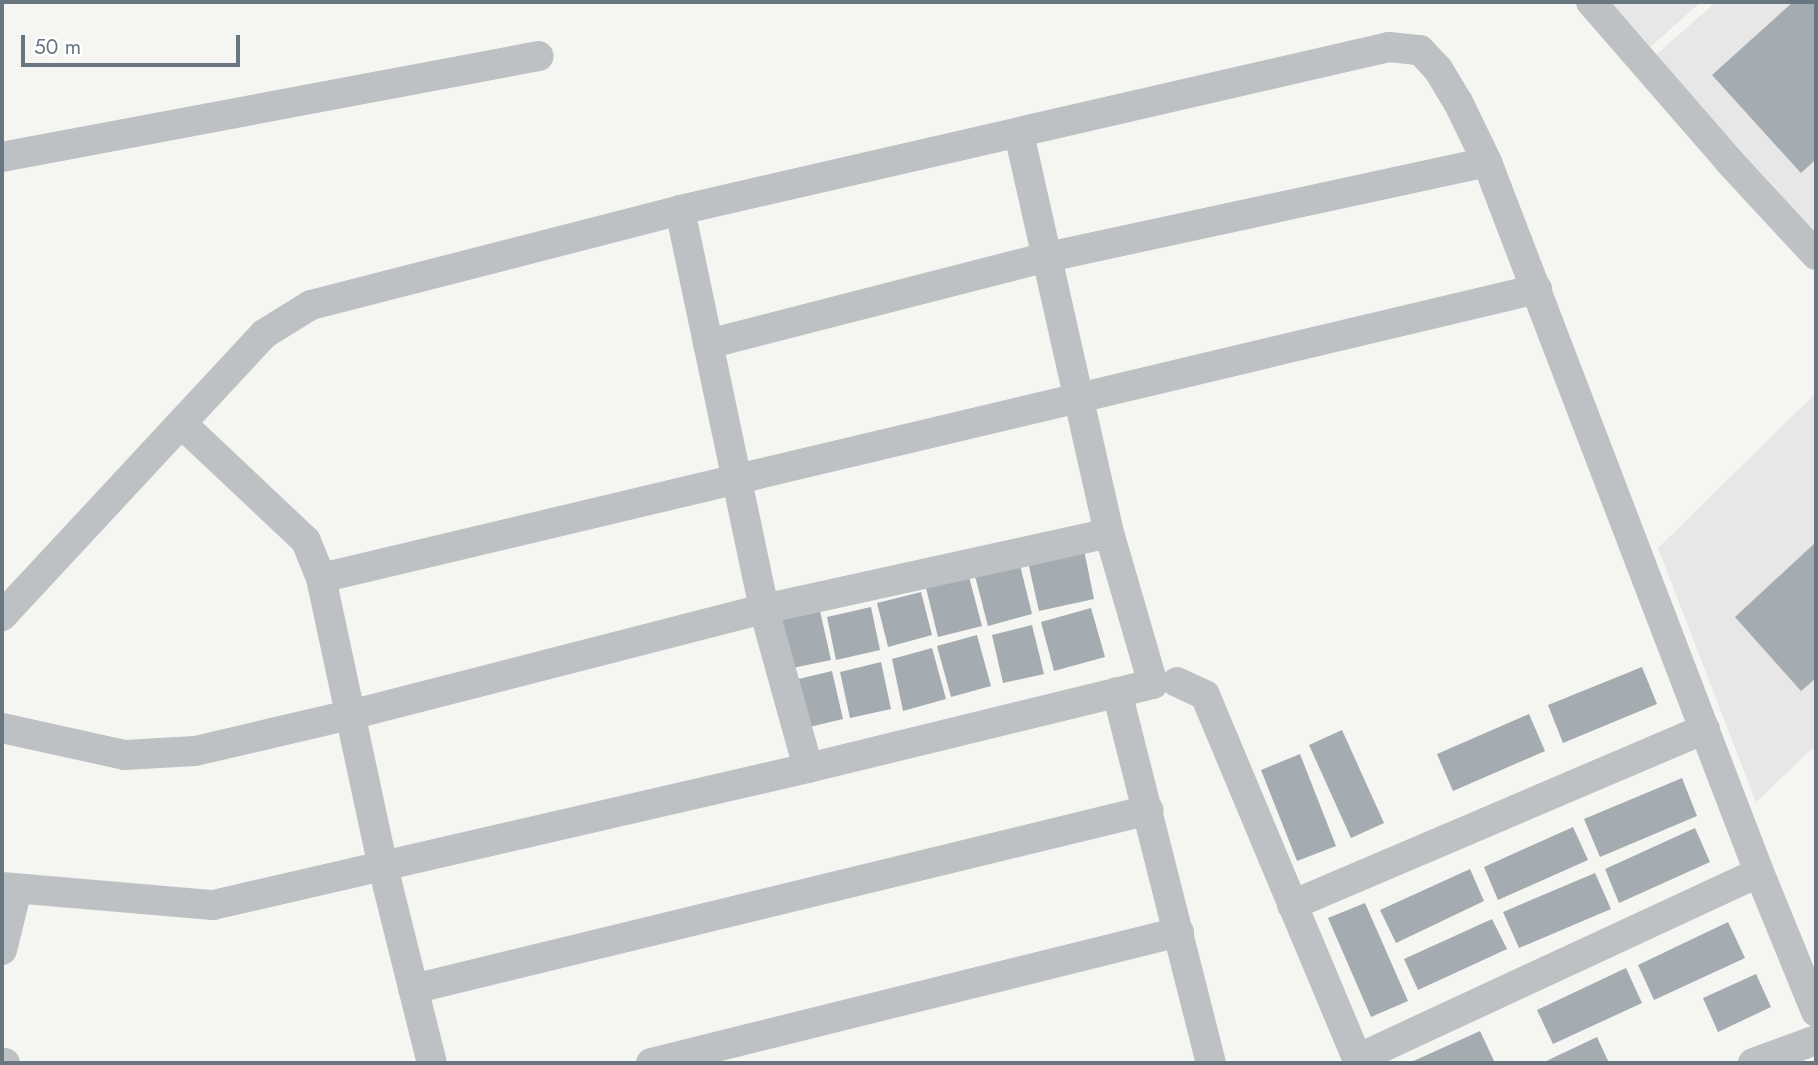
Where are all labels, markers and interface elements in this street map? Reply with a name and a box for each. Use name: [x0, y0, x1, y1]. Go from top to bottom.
scale bar: [24, 21, 243, 65]
text: 50 m: [34, 32, 81, 62]

